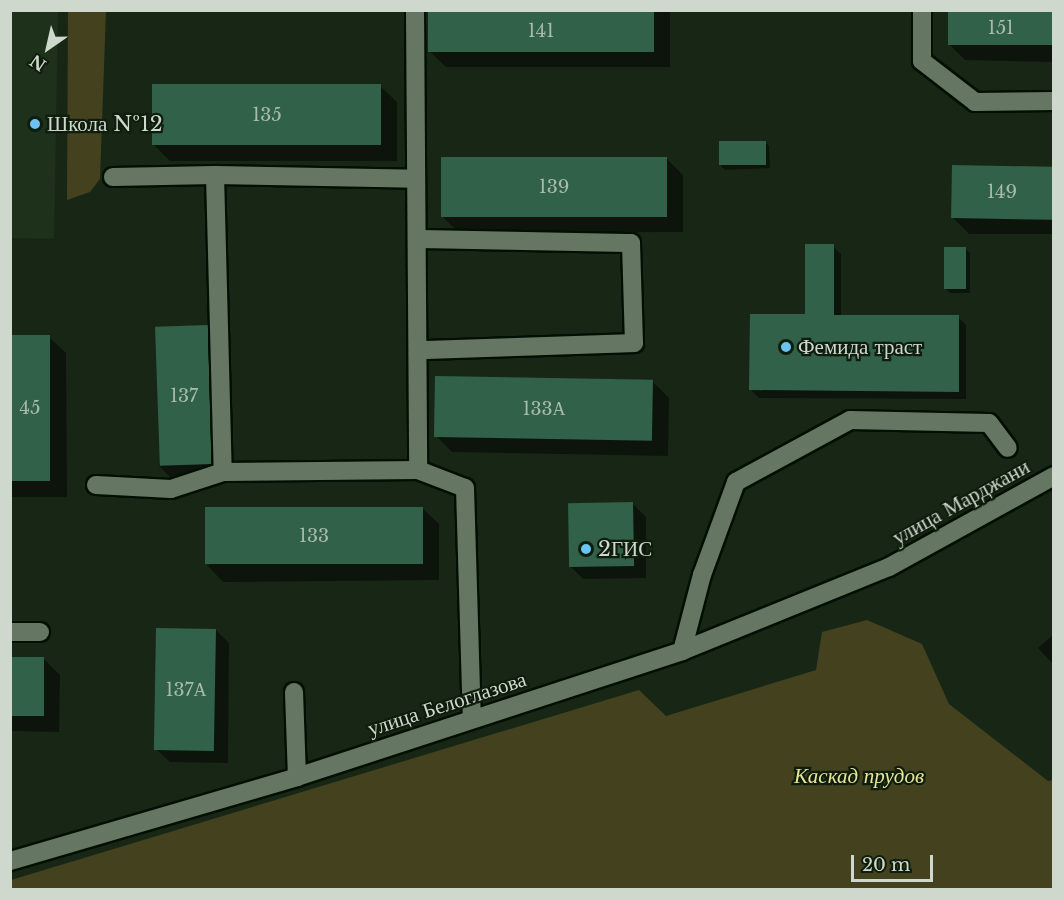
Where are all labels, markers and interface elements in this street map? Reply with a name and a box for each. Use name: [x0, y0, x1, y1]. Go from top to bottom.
house number: 151: [988, 17, 1014, 39]
north arrow: [18, 18, 78, 78]
house number: 141: [528, 20, 554, 42]
text: N: [26, 50, 50, 75]
house number: 135: [252, 104, 282, 126]
place label: Школа №12: [47, 111, 163, 137]
marker: Школа №12: [28, 117, 42, 131]
house number: 139: [539, 176, 569, 198]
house number: 149: [987, 181, 1017, 203]
place label: Фемида траст: [798, 334, 922, 360]
marker: Фемида траст: [779, 340, 793, 354]
house number: 137: [170, 385, 198, 407]
house number: 45: [20, 397, 40, 419]
house number: 133А: [522, 398, 566, 420]
street label: улица Марджани: [888, 454, 1034, 550]
house number: 133: [299, 525, 329, 547]
place label: 2ГИС: [598, 536, 652, 562]
marker: 2ГИС: [579, 542, 593, 556]
street label: улица Белоглазова: [365, 666, 529, 742]
house number: 137А: [165, 679, 207, 701]
park label: Каскад прудов: [794, 763, 924, 789]
scale bar: [854, 843, 936, 881]
text: 20 m: [862, 854, 910, 876]

